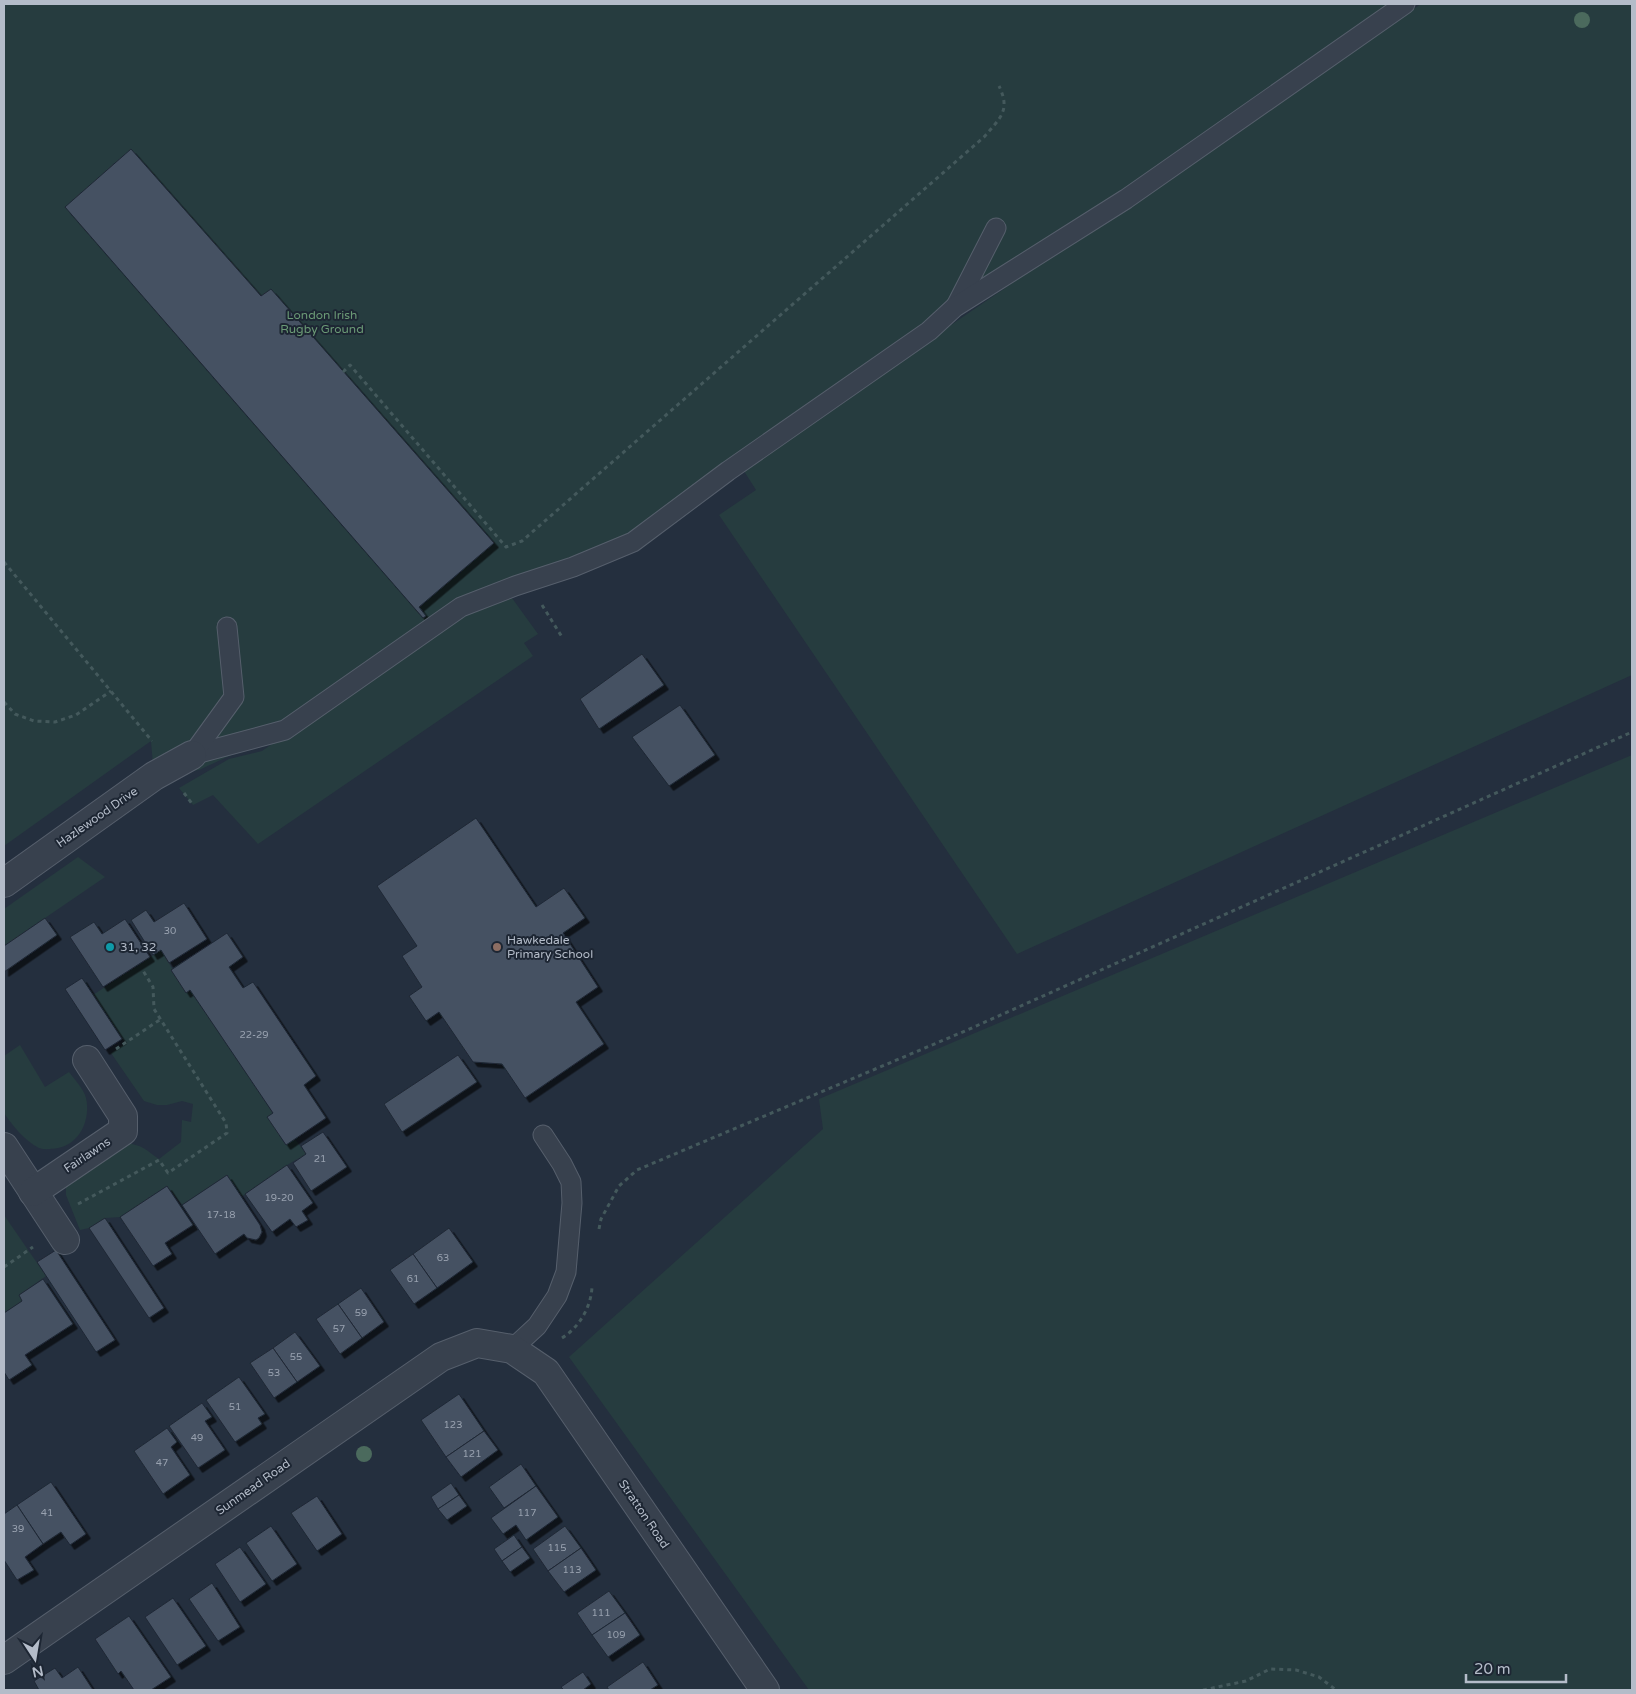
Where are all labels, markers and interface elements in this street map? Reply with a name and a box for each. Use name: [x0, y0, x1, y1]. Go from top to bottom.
park label: London Irish Rugby Ground: [280, 308, 364, 336]
street label: Hazlewood Drive: [54, 784, 140, 850]
house number: 30: [164, 925, 176, 937]
place label: Hawkedale Primary School: [507, 933, 593, 961]
place label: 31, 32: [120, 940, 156, 954]
marker: 31, 32: [104, 941, 116, 953]
marker: Hawkedale Primary School: [491, 941, 503, 953]
house number: 22-29: [239, 1029, 269, 1041]
street label: Fairlawns: [61, 1134, 113, 1176]
house number: 21: [314, 1153, 326, 1165]
house number: 19-20: [264, 1192, 294, 1204]
house number: 17-18: [207, 1209, 236, 1221]
house number: 63: [437, 1252, 449, 1264]
house number: 61: [407, 1273, 419, 1285]
house number: 59: [355, 1307, 367, 1319]
house number: 57: [333, 1323, 345, 1335]
house number: 55: [290, 1351, 302, 1363]
house number: 53: [268, 1367, 280, 1379]
house number: 51: [229, 1401, 241, 1413]
house number: 123: [444, 1419, 462, 1431]
house number: 49: [191, 1432, 203, 1444]
house number: 121: [463, 1448, 481, 1460]
street label: Sunmead Road: [213, 1456, 293, 1518]
house number: 47: [156, 1457, 168, 1469]
street label: Stratton Road: [616, 1477, 672, 1551]
house number: 41: [41, 1507, 53, 1519]
house number: 117: [518, 1507, 536, 1519]
house number: 39: [12, 1523, 24, 1535]
house number: 115: [548, 1542, 566, 1554]
house number: 113: [563, 1564, 581, 1576]
house number: 111: [592, 1607, 610, 1619]
house number: 109: [607, 1629, 625, 1641]
north arrow: [10, 1634, 60, 1684]
scale bar: [1466, 1652, 1566, 1684]
text: 20 m: [1474, 1660, 1511, 1678]
text: N: [30, 1662, 45, 1681]

